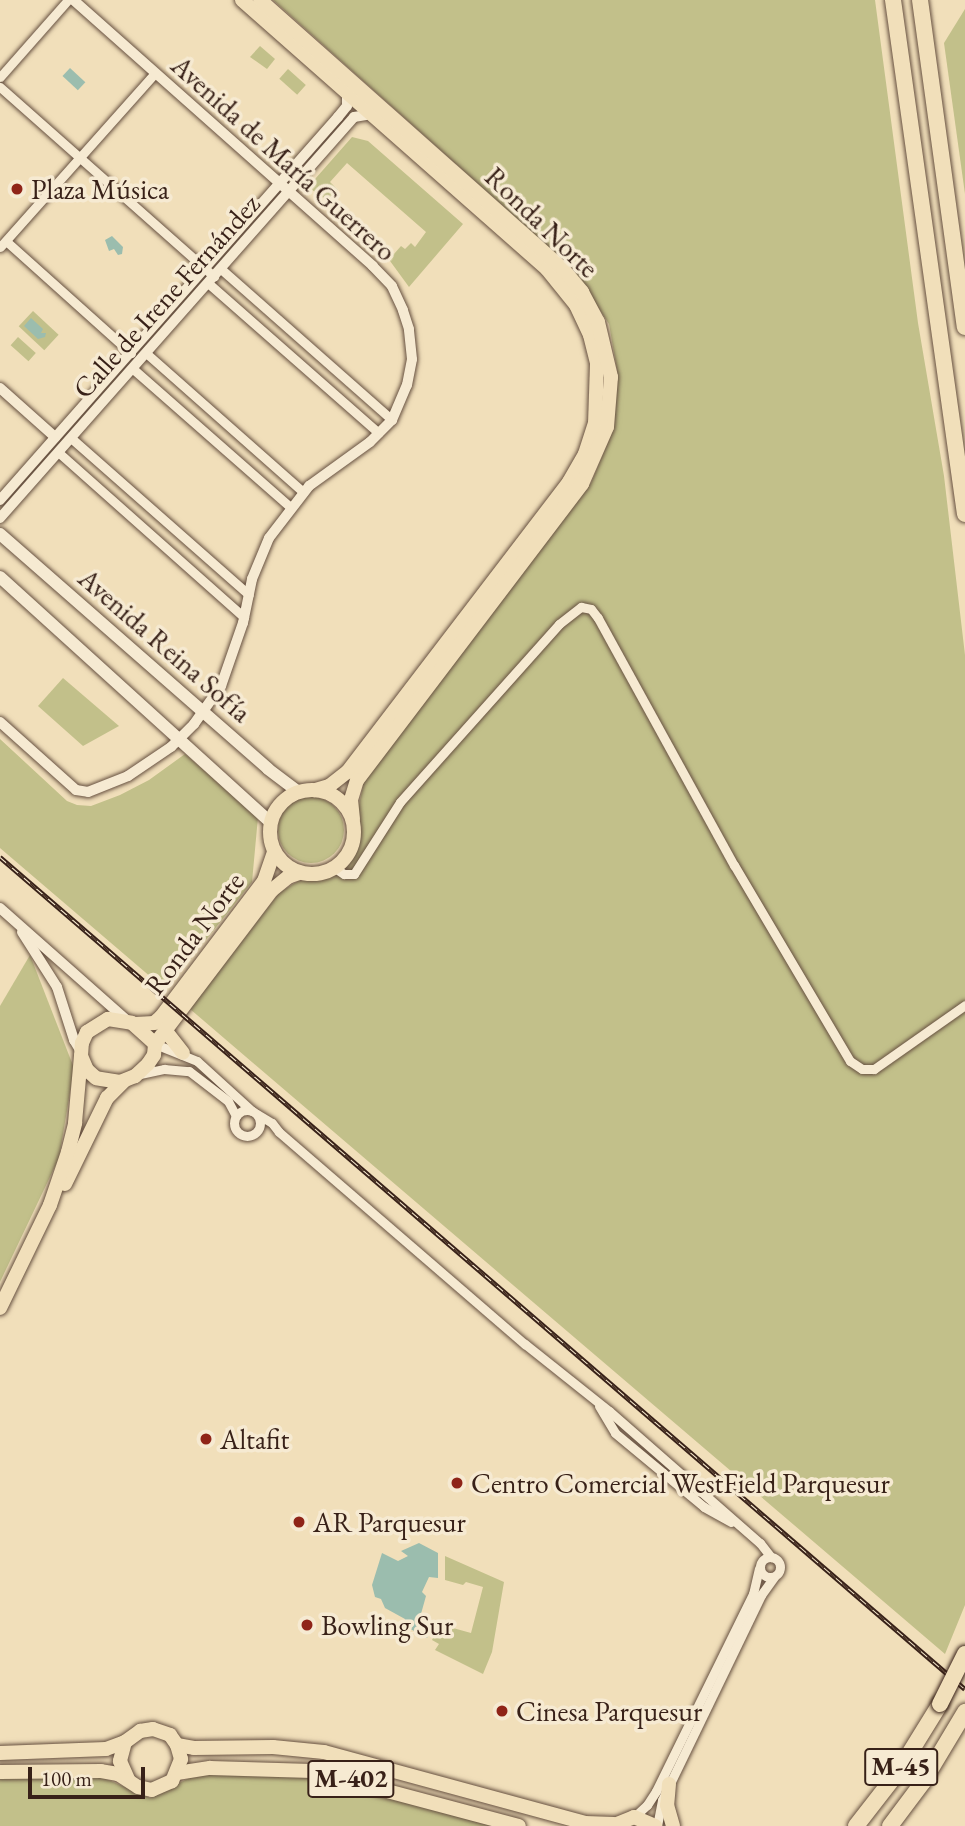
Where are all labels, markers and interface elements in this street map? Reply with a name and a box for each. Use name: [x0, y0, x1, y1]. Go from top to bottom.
street label: Avenida de María Guerrero: [165, 48, 403, 268]
street label: Ronda Norte: [478, 160, 606, 284]
place label: Plaza Música: [31, 172, 169, 206]
marker: Plaza Música: [9, 181, 25, 197]
street label: Calle de Irene Fernández: [66, 187, 266, 405]
street label: Avenida Reina Sofía: [72, 561, 258, 729]
street label: Ronda Norte: [137, 865, 251, 1001]
place label: Altafit: [220, 1422, 289, 1456]
marker: Altafit: [198, 1431, 214, 1447]
place label: Centro Comercial WestField Parquesur: [471, 1466, 890, 1500]
marker: Centro Comercial WestField Parquesur: [449, 1475, 465, 1491]
place label: AR Parquesur: [313, 1505, 466, 1539]
marker: AR Parquesur: [291, 1514, 307, 1530]
place label: Bowling Sur: [321, 1608, 453, 1642]
marker: Bowling Sur: [299, 1617, 315, 1633]
place label: Cinesa Parquesur: [516, 1694, 702, 1728]
marker: Cinesa Parquesur: [494, 1703, 510, 1719]
road number: M-45: [862, 1744, 940, 1790]
scale bar: [32, 1752, 149, 1796]
road number: M-402: [307, 1756, 395, 1801]
text: 100 m: [41, 1765, 92, 1792]

